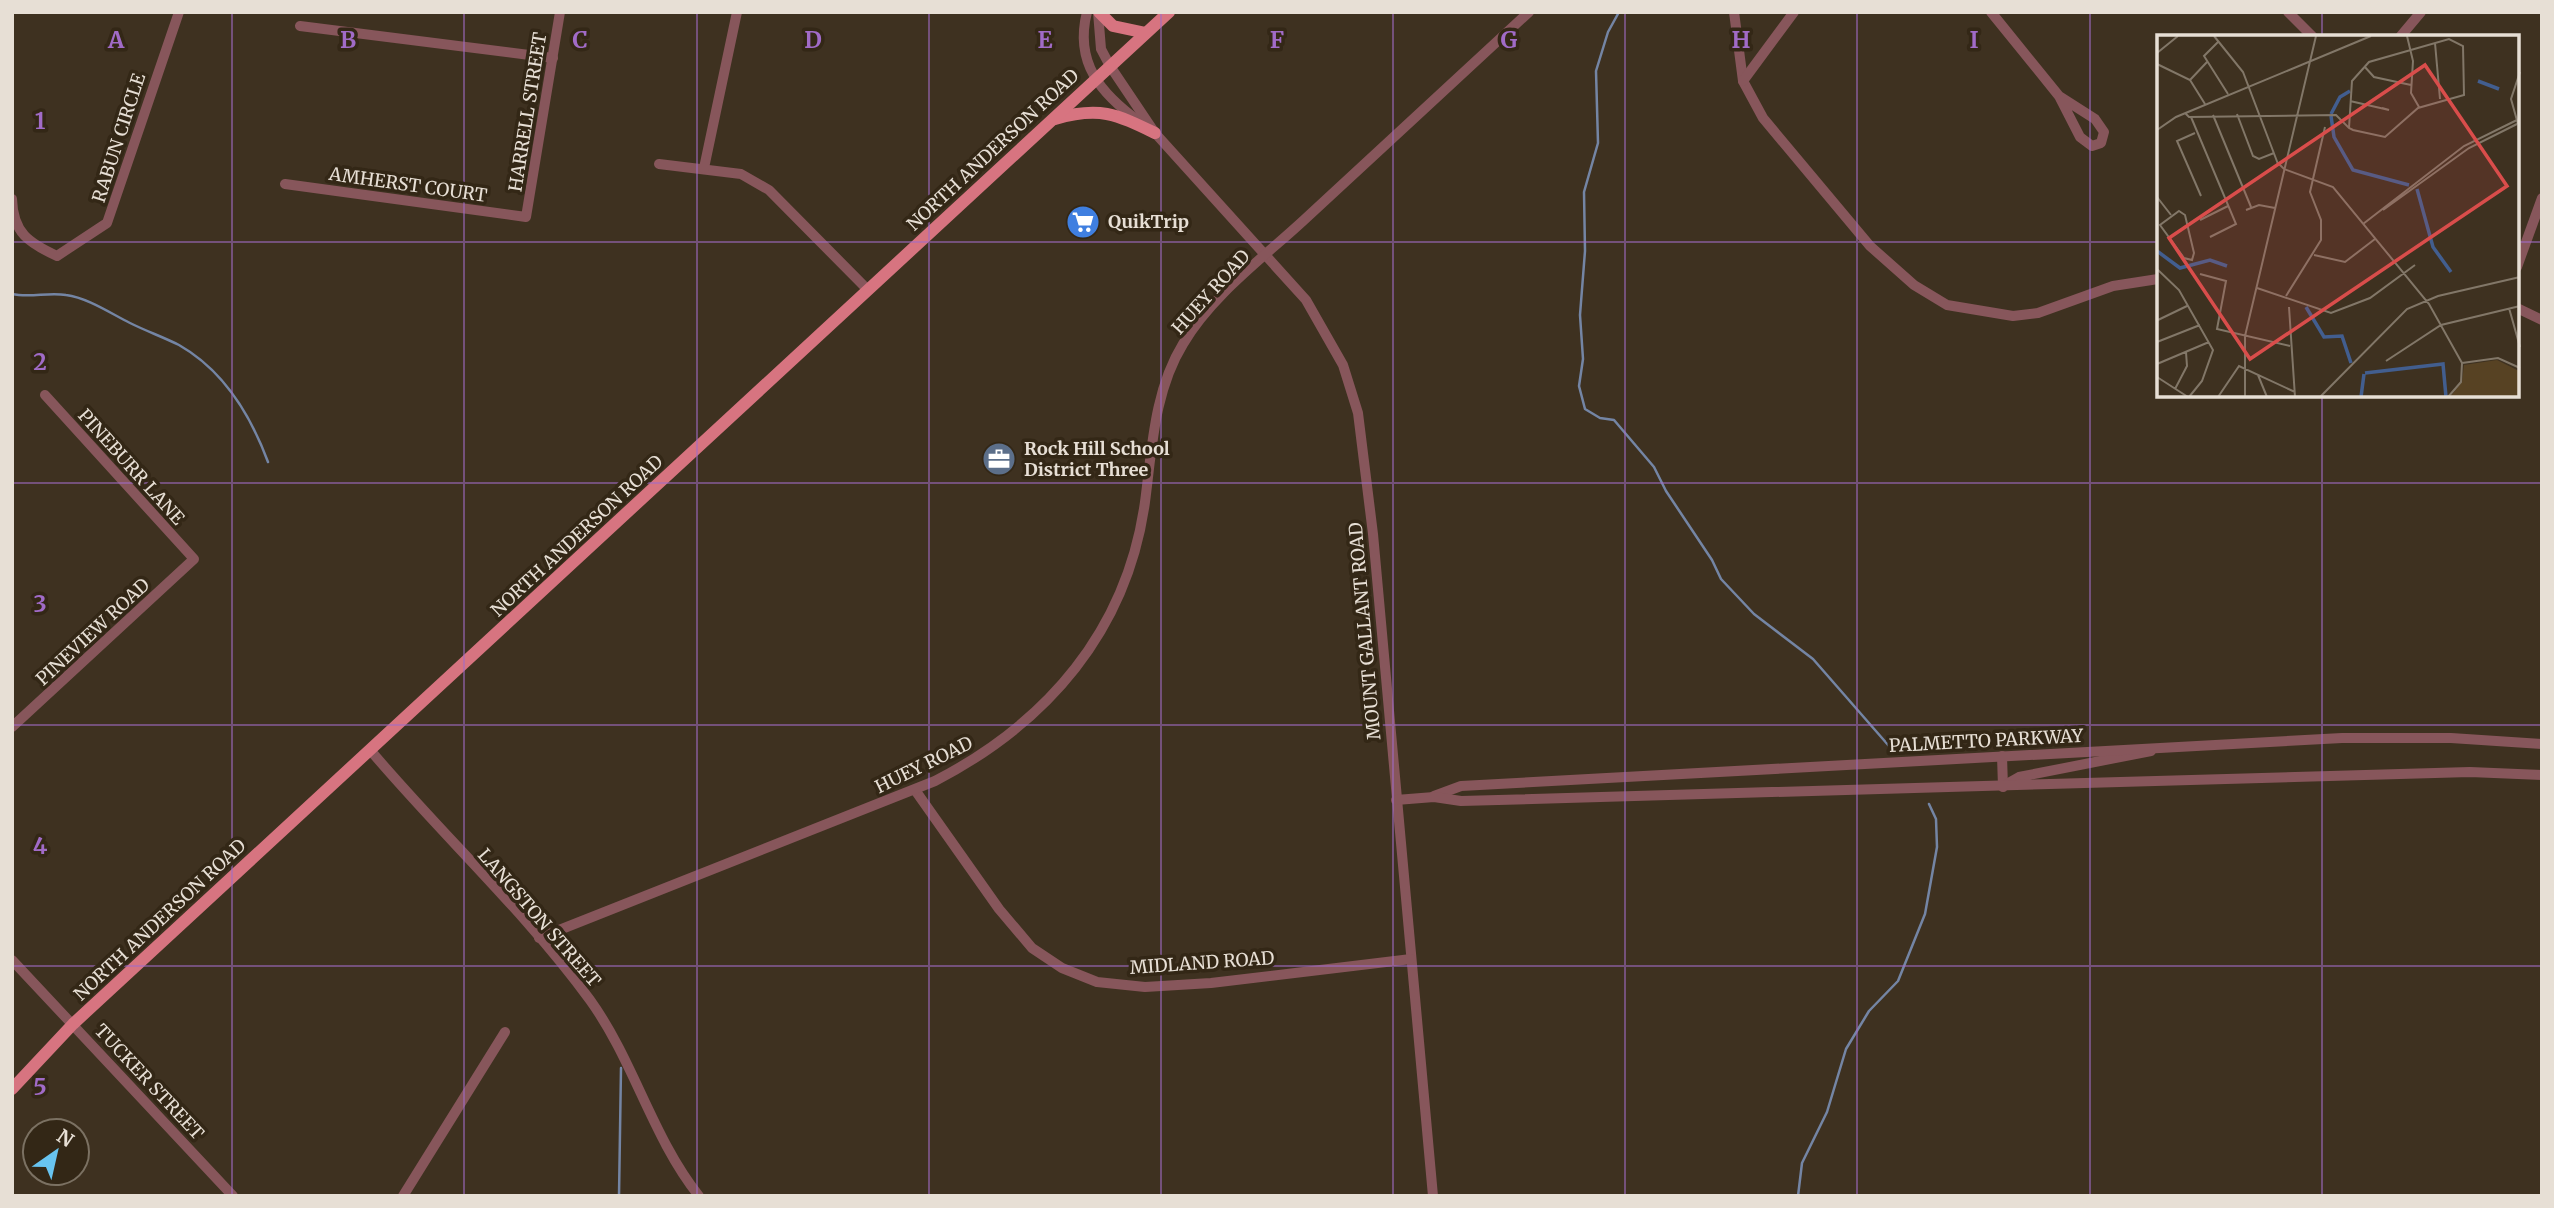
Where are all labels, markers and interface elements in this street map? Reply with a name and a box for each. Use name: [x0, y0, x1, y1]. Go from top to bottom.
text: A: [107, 25, 125, 54]
text: B: [340, 25, 356, 54]
text: C: [572, 25, 588, 54]
text: D: [804, 25, 822, 54]
text: E: [1037, 25, 1053, 54]
text: F: [1270, 25, 1284, 54]
text: G: [1501, 25, 1518, 54]
text: H: [1732, 25, 1751, 54]
text: I: [1969, 25, 1979, 54]
street label: HARRELL STREET: [504, 30, 552, 193]
inset map: [2157, 35, 2519, 397]
street label: NORTH ANDERSON ROAD: [902, 64, 1083, 235]
street label: RABUN CIRCLE: [87, 70, 150, 205]
text: 1: [35, 106, 46, 135]
street label: AMHERST COURT: [327, 162, 489, 207]
supermarket icon: QuikTrip: [1064, 203, 1102, 241]
place label: QuikTrip: [1108, 210, 1189, 233]
street label: HUEY ROAD: [1167, 245, 1255, 339]
text: 2: [33, 347, 47, 376]
street label: PINEBURR LANE: [73, 404, 190, 530]
place label: Rock Hill School District Three: [1024, 437, 1170, 481]
office icon: Rock Hill School District Three: [980, 440, 1018, 478]
street label: NORTH ANDERSON ROAD: [486, 450, 667, 621]
street label: MOUNT GALLANT ROAD: [1344, 521, 1385, 741]
street label: PINEVIEW ROAD: [31, 573, 154, 690]
text: 3: [33, 589, 47, 618]
street label: PALMETTO PARKWAY: [1888, 724, 2084, 757]
street label: HUEY ROAD: [871, 731, 976, 798]
text: 4: [33, 831, 48, 860]
street label: NORTH ANDERSON ROAD: [69, 834, 250, 1005]
street label: LANGSTON STREET: [473, 844, 606, 992]
street label: MIDLAND ROAD: [1129, 946, 1275, 979]
street label: TUCKER STREET: [90, 1019, 209, 1145]
text: 5: [33, 1072, 47, 1101]
north arrow: [21, 1117, 91, 1187]
text: N: [53, 1124, 78, 1152]

